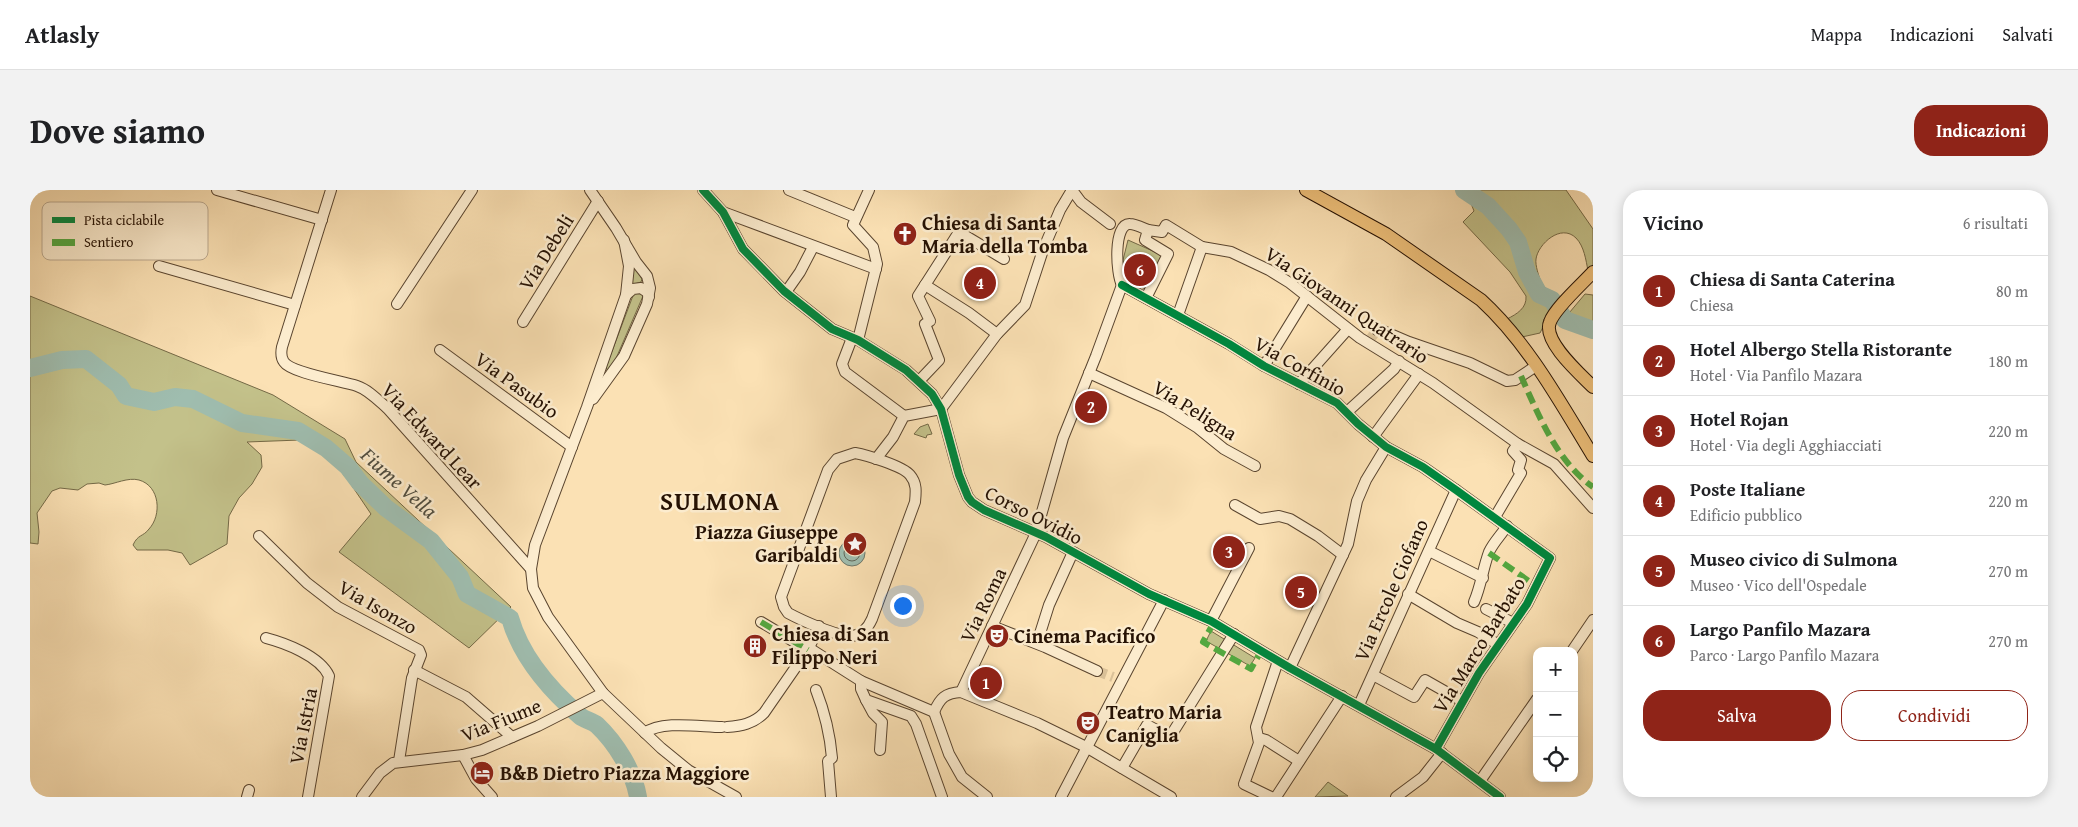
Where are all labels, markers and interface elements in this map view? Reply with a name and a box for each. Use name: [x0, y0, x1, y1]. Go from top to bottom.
text: Atlasly: [25, 17, 99, 52]
text: Mappa: [1811, 21, 1862, 48]
text: Indicazioni: [1890, 21, 1974, 48]
text: Salvati: [2002, 21, 2053, 48]
text: Dove siamo: [30, 105, 205, 156]
button: Indicazioni: [1914, 105, 2048, 156]
legend: [42, 202, 208, 260]
text: Vicino: [1643, 207, 1703, 238]
street label: Via Debeli: [511, 208, 581, 295]
place label: Chiesa di Santa Maria della Tomba: [922, 208, 1089, 260]
text: Pista ciclabile: [84, 210, 164, 230]
text: 6 risultati: [1963, 211, 2028, 235]
church icon: Chiesa di Santa Maria della Tomba: [892, 221, 918, 247]
text: Sentiero: [84, 232, 133, 252]
street label: Via Giovanni Quatrario: [1259, 239, 1435, 370]
pin: 6: [1124, 251, 1156, 289]
pin: 4: [964, 264, 996, 302]
text: Chiesa di Santa Caterina: [1690, 265, 1895, 293]
text: 1: [1655, 279, 1663, 303]
text: 80 m: [1996, 279, 2028, 303]
text: Chiesa: [1690, 293, 1734, 317]
street label: Via Corfinio: [1249, 328, 1351, 403]
text: Hotel Albergo Stella Ristorante: [1690, 335, 1952, 363]
street label: Via Pasubio: [469, 344, 565, 425]
text: 2: [1655, 349, 1663, 373]
text: 180 m: [1988, 349, 2028, 373]
text: Hotel · Via Panfilo Mazara: [1690, 363, 1862, 387]
street label: Via Peligna: [1147, 372, 1244, 447]
street label: Via Edward Lear: [375, 376, 490, 496]
pin: 2: [1075, 388, 1107, 426]
text: Hotel Rojan: [1690, 405, 1788, 433]
text: 3: [1655, 419, 1663, 443]
text: 220 m: [1988, 419, 2028, 443]
text: Hotel · Via degli Agghiacciati: [1690, 433, 1882, 457]
water label: Fiume Vella: [353, 439, 445, 526]
text: Poste Italiane: [1690, 475, 1805, 503]
street label: Corso Ovidio: [980, 478, 1088, 552]
district label: SULMONA: [660, 483, 780, 519]
text: 4: [1655, 489, 1663, 513]
text: 220 m: [1988, 489, 2028, 513]
text: Edificio pubblico: [1690, 503, 1802, 527]
street label: Via Ercole Ciofano: [1346, 514, 1435, 666]
place label: Piazza Giuseppe Garibaldi: [695, 517, 838, 569]
place icon: Piazza Giuseppe Garibaldi: [842, 531, 868, 557]
pin: 3: [1213, 533, 1245, 571]
text: Museo civico di Sulmona: [1690, 545, 1898, 573]
text: 5: [1655, 559, 1663, 583]
text: 270 m: [1988, 559, 2028, 583]
street label: Via Roma: [952, 562, 1013, 647]
street label: Via Marco Barbato: [1425, 571, 1532, 719]
street label: Via Isonzo: [333, 572, 423, 641]
pin: 5: [1285, 573, 1317, 611]
text: Museo · Vico dell'Ospedale: [1690, 573, 1867, 597]
your location: [890, 593, 916, 619]
text: Largo Panfilo Mazara: [1690, 615, 1871, 643]
place label: Chiesa di San Filippo Neri: [772, 619, 889, 671]
place label: Cinema Pacifico: [1014, 621, 1156, 650]
theatre icon: Cinema Pacifico: [984, 623, 1010, 649]
text: 6: [1655, 629, 1663, 653]
text: 270 m: [1988, 629, 2028, 653]
building icon: Chiesa di San Filippo Neri: [742, 633, 768, 659]
text: Parco · Largo Panfilo Mazara: [1690, 643, 1879, 667]
map controls: [1533, 647, 1578, 782]
button: +: [1533, 647, 1578, 692]
pin: 1: [970, 664, 1002, 702]
street label: Via Istria: [281, 685, 324, 766]
street label: Via Fiume: [456, 690, 545, 749]
button: Salva: [1643, 690, 1831, 741]
button: Condividi: [1841, 690, 2028, 741]
button: −: [1533, 692, 1578, 737]
place label: Teatro Maria Caniglia: [1106, 697, 1222, 749]
theatre icon: Teatro Maria Caniglia: [1075, 710, 1101, 736]
button: locate: [1533, 737, 1578, 782]
place label: B&B Dietro Piazza Maggiore: [500, 758, 750, 787]
hotel icon: B&B Dietro Piazza Maggiore: [469, 760, 495, 786]

